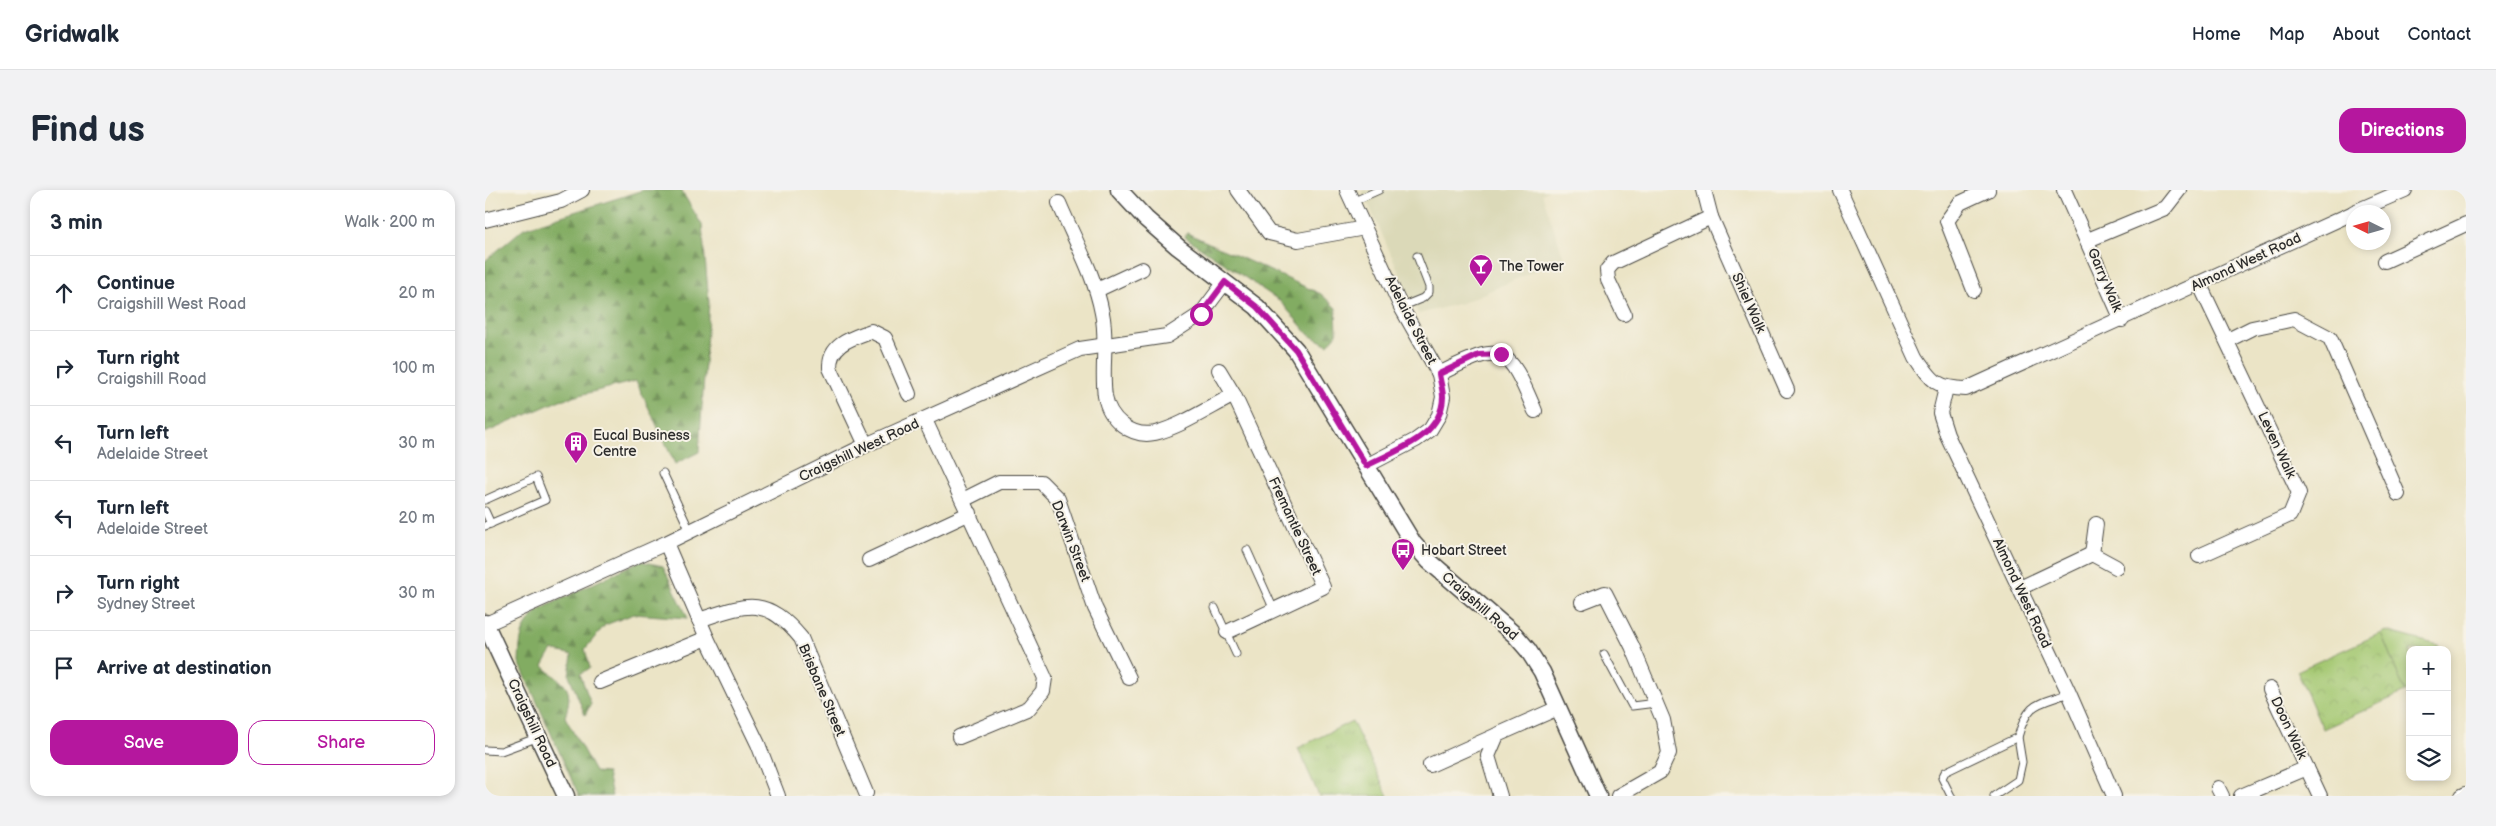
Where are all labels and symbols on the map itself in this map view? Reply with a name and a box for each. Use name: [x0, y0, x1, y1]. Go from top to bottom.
north arrow: [2346, 205, 2391, 250]
street label: Almond West Road: [2188, 229, 2304, 295]
street label: Garry Walk: [2084, 245, 2126, 315]
bar icon: The Tower: [1468, 253, 1494, 287]
place label: The Tower: [1499, 258, 1565, 275]
street label: Shiel Walk: [1728, 270, 1770, 336]
street label: Adelaide Street: [1381, 273, 1441, 368]
route start: [1190, 303, 1213, 326]
route end: [1490, 343, 1513, 366]
street label: Leven Walk: [2254, 409, 2300, 481]
street label: Craigshill West Road: [796, 415, 922, 485]
place label: Eucal Business Centre: [593, 427, 690, 460]
building icon: Eucal Business Centre: [563, 430, 589, 464]
street label: Fremantle Street: [1265, 474, 1325, 578]
street label: Darwin Street: [1048, 498, 1095, 585]
street label: Almond West Road: [1989, 535, 2055, 651]
bus stop icon: Hobart Street: [1390, 537, 1416, 571]
place label: Hobart Street: [1421, 542, 1507, 559]
street label: Craigshill Road: [1438, 568, 1522, 644]
street label: Brisbane Street: [795, 641, 849, 739]
street label: Craigshill Road: [504, 676, 560, 770]
street label: Doon Walk: [2267, 694, 2311, 762]

